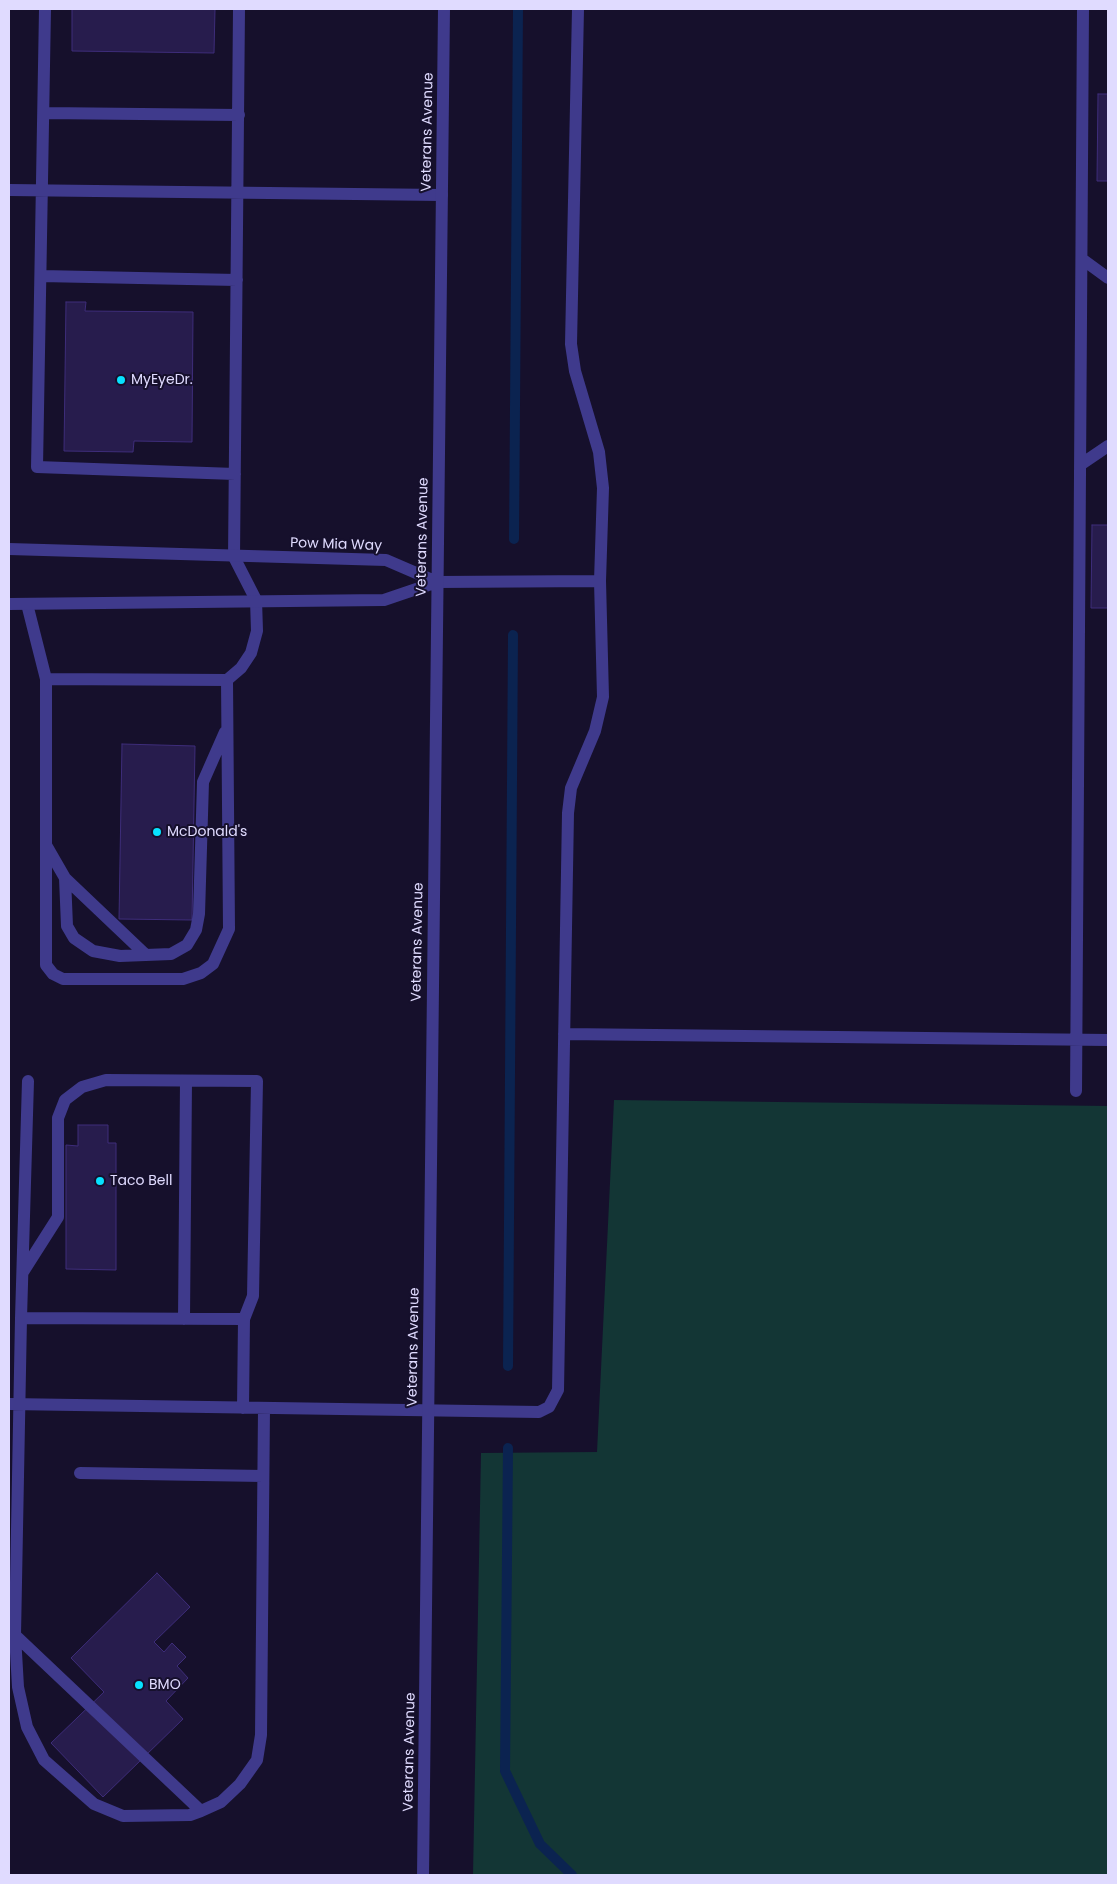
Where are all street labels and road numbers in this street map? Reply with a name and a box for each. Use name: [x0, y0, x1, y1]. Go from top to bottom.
street label: Veterans Avenue: [419, 72, 437, 192]
street label: Veterans Avenue: [414, 477, 432, 597]
street label: Pow Mia Way: [290, 535, 382, 555]
street label: Veterans Avenue: [409, 882, 427, 1002]
street label: Veterans Avenue: [405, 1287, 423, 1407]
street label: Veterans Avenue: [401, 1692, 419, 1812]

